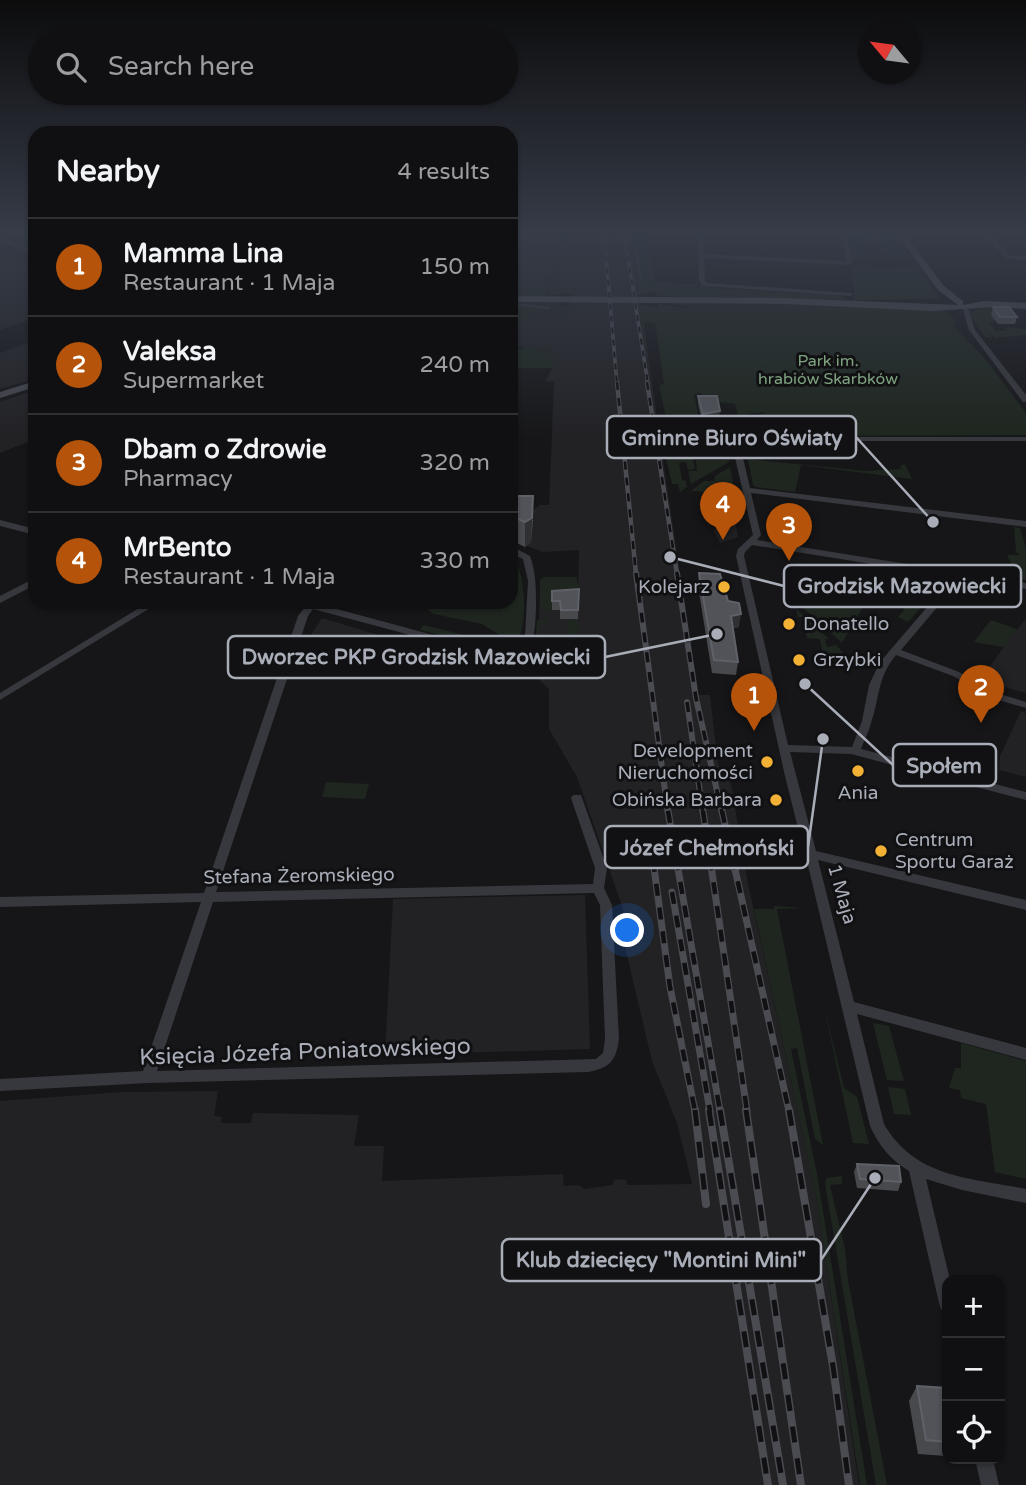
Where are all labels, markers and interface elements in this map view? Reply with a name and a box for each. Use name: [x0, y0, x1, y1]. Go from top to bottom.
north arrow: [858, 21, 921, 84]
search box: [28, 28, 518, 105]
icon: search: [52, 48, 90, 86]
text: Search here: [108, 51, 254, 82]
text: Nearby: [56, 153, 160, 190]
text: 4 results: [397, 158, 490, 186]
text: Mamma Lina: [123, 238, 284, 269]
text: 1: [72, 253, 86, 281]
text: 150 m: [420, 253, 490, 281]
text: Restaurant · 1 Maja: [123, 269, 336, 297]
text: Valeksa: [123, 336, 217, 367]
text: 2: [72, 351, 86, 379]
text: 240 m: [420, 351, 490, 379]
park label: Park im. hrabiów Skarbków: [758, 351, 898, 389]
text: Supermarket: [123, 367, 264, 395]
callout: Gminne Biuro Oświaty: [607, 416, 856, 458]
text: Gminne Biuro Oświaty: [621, 426, 843, 451]
text: Dbam o Zdrowie: [123, 434, 326, 465]
text: 3: [72, 449, 86, 477]
text: 320 m: [420, 449, 490, 477]
text: Pharmacy: [123, 465, 233, 493]
pin: 4: [700, 482, 746, 540]
pin: 3: [766, 503, 812, 561]
text: MrBento: [123, 532, 232, 563]
text: 4: [72, 547, 86, 575]
text: 330 m: [420, 547, 490, 575]
text: Restaurant · 1 Maja: [123, 563, 336, 591]
callout: Grodzisk Mazowiecki: [784, 565, 1021, 607]
text: Grodzisk Mazowiecki: [797, 574, 1007, 599]
place label: Kolejarz: [638, 576, 710, 598]
marker: Kolejarz: [716, 579, 732, 595]
place label: Donatello: [803, 613, 889, 635]
marker: Donatello: [781, 616, 797, 632]
callout: Dworzec PKP Grodzisk Mazowiecki: [228, 636, 605, 678]
text: Dworzec PKP Grodzisk Mazowiecki: [242, 645, 590, 670]
place label: Grzybki: [813, 649, 881, 671]
marker: Grzybki: [791, 652, 807, 668]
pin: 2: [958, 665, 1004, 723]
pin: 1: [731, 673, 777, 731]
place label: Development Nieruchomości: [617, 740, 753, 784]
callout: Społem: [893, 744, 996, 786]
marker: Development Nieruchomości: [759, 754, 775, 770]
text: Społem: [906, 754, 982, 779]
marker: Ania: [850, 763, 866, 779]
place label: Ania: [837, 782, 879, 804]
place label: Obińska Barbara: [612, 789, 762, 811]
marker: Obińska Barbara: [768, 792, 784, 808]
callout: Józef Chełmoński: [605, 826, 808, 868]
place label: Centrum Sportu Garaż: [895, 829, 1014, 873]
text: Józef Chełmoński: [619, 836, 794, 861]
marker: Centrum Sportu Garaż: [873, 843, 889, 859]
street label: 1 Maja: [823, 861, 861, 927]
street label: Stefana Żeromskiego: [203, 863, 395, 889]
your location: [610, 913, 644, 947]
street label: Księcia Józefa Poniatowskiego: [139, 1032, 471, 1072]
callout: Klub dziecięcy "Montini Mini": [502, 1239, 821, 1281]
text: Klub dziecięcy "Montini Mini": [516, 1248, 806, 1273]
map controls: [942, 1275, 1005, 1464]
button: +: [942, 1275, 1005, 1338]
button: −: [942, 1338, 1005, 1401]
button: locate: [942, 1401, 1005, 1464]

